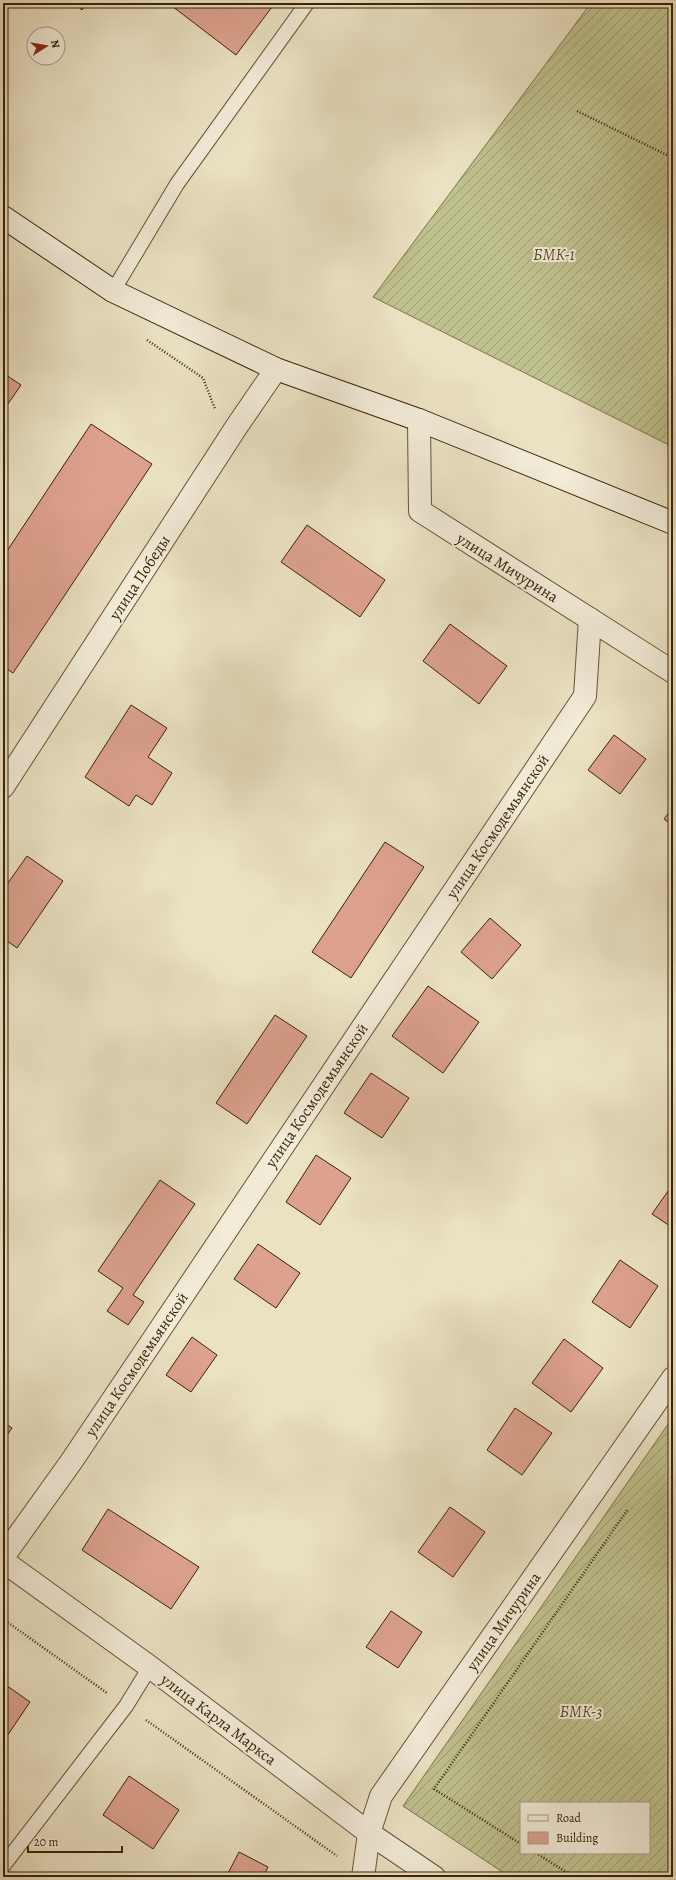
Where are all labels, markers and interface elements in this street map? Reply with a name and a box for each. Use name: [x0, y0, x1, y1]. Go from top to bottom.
north arrow: [26, 26, 66, 66]
text: N: [47, 39, 63, 50]
park label: БМК-1: [533, 244, 575, 266]
street label: улица Мичурина: [452, 527, 563, 608]
street label: улица Победы: [104, 531, 176, 625]
street label: улица Космодемьянской: [441, 750, 554, 904]
street label: улица Космодемьянской: [260, 1019, 373, 1173]
street label: улица Космодемьянской: [80, 1288, 193, 1442]
street label: улица Мичурина: [461, 1567, 547, 1676]
street label: улица Карла Маркса: [155, 1668, 281, 1771]
park label: БМК-3: [560, 1701, 602, 1723]
legend: [520, 1802, 650, 1854]
text: Road: [556, 1810, 582, 1826]
scale bar: [28, 1828, 122, 1854]
text: Building: [556, 1830, 598, 1846]
text: 20 m: [34, 1834, 58, 1850]

